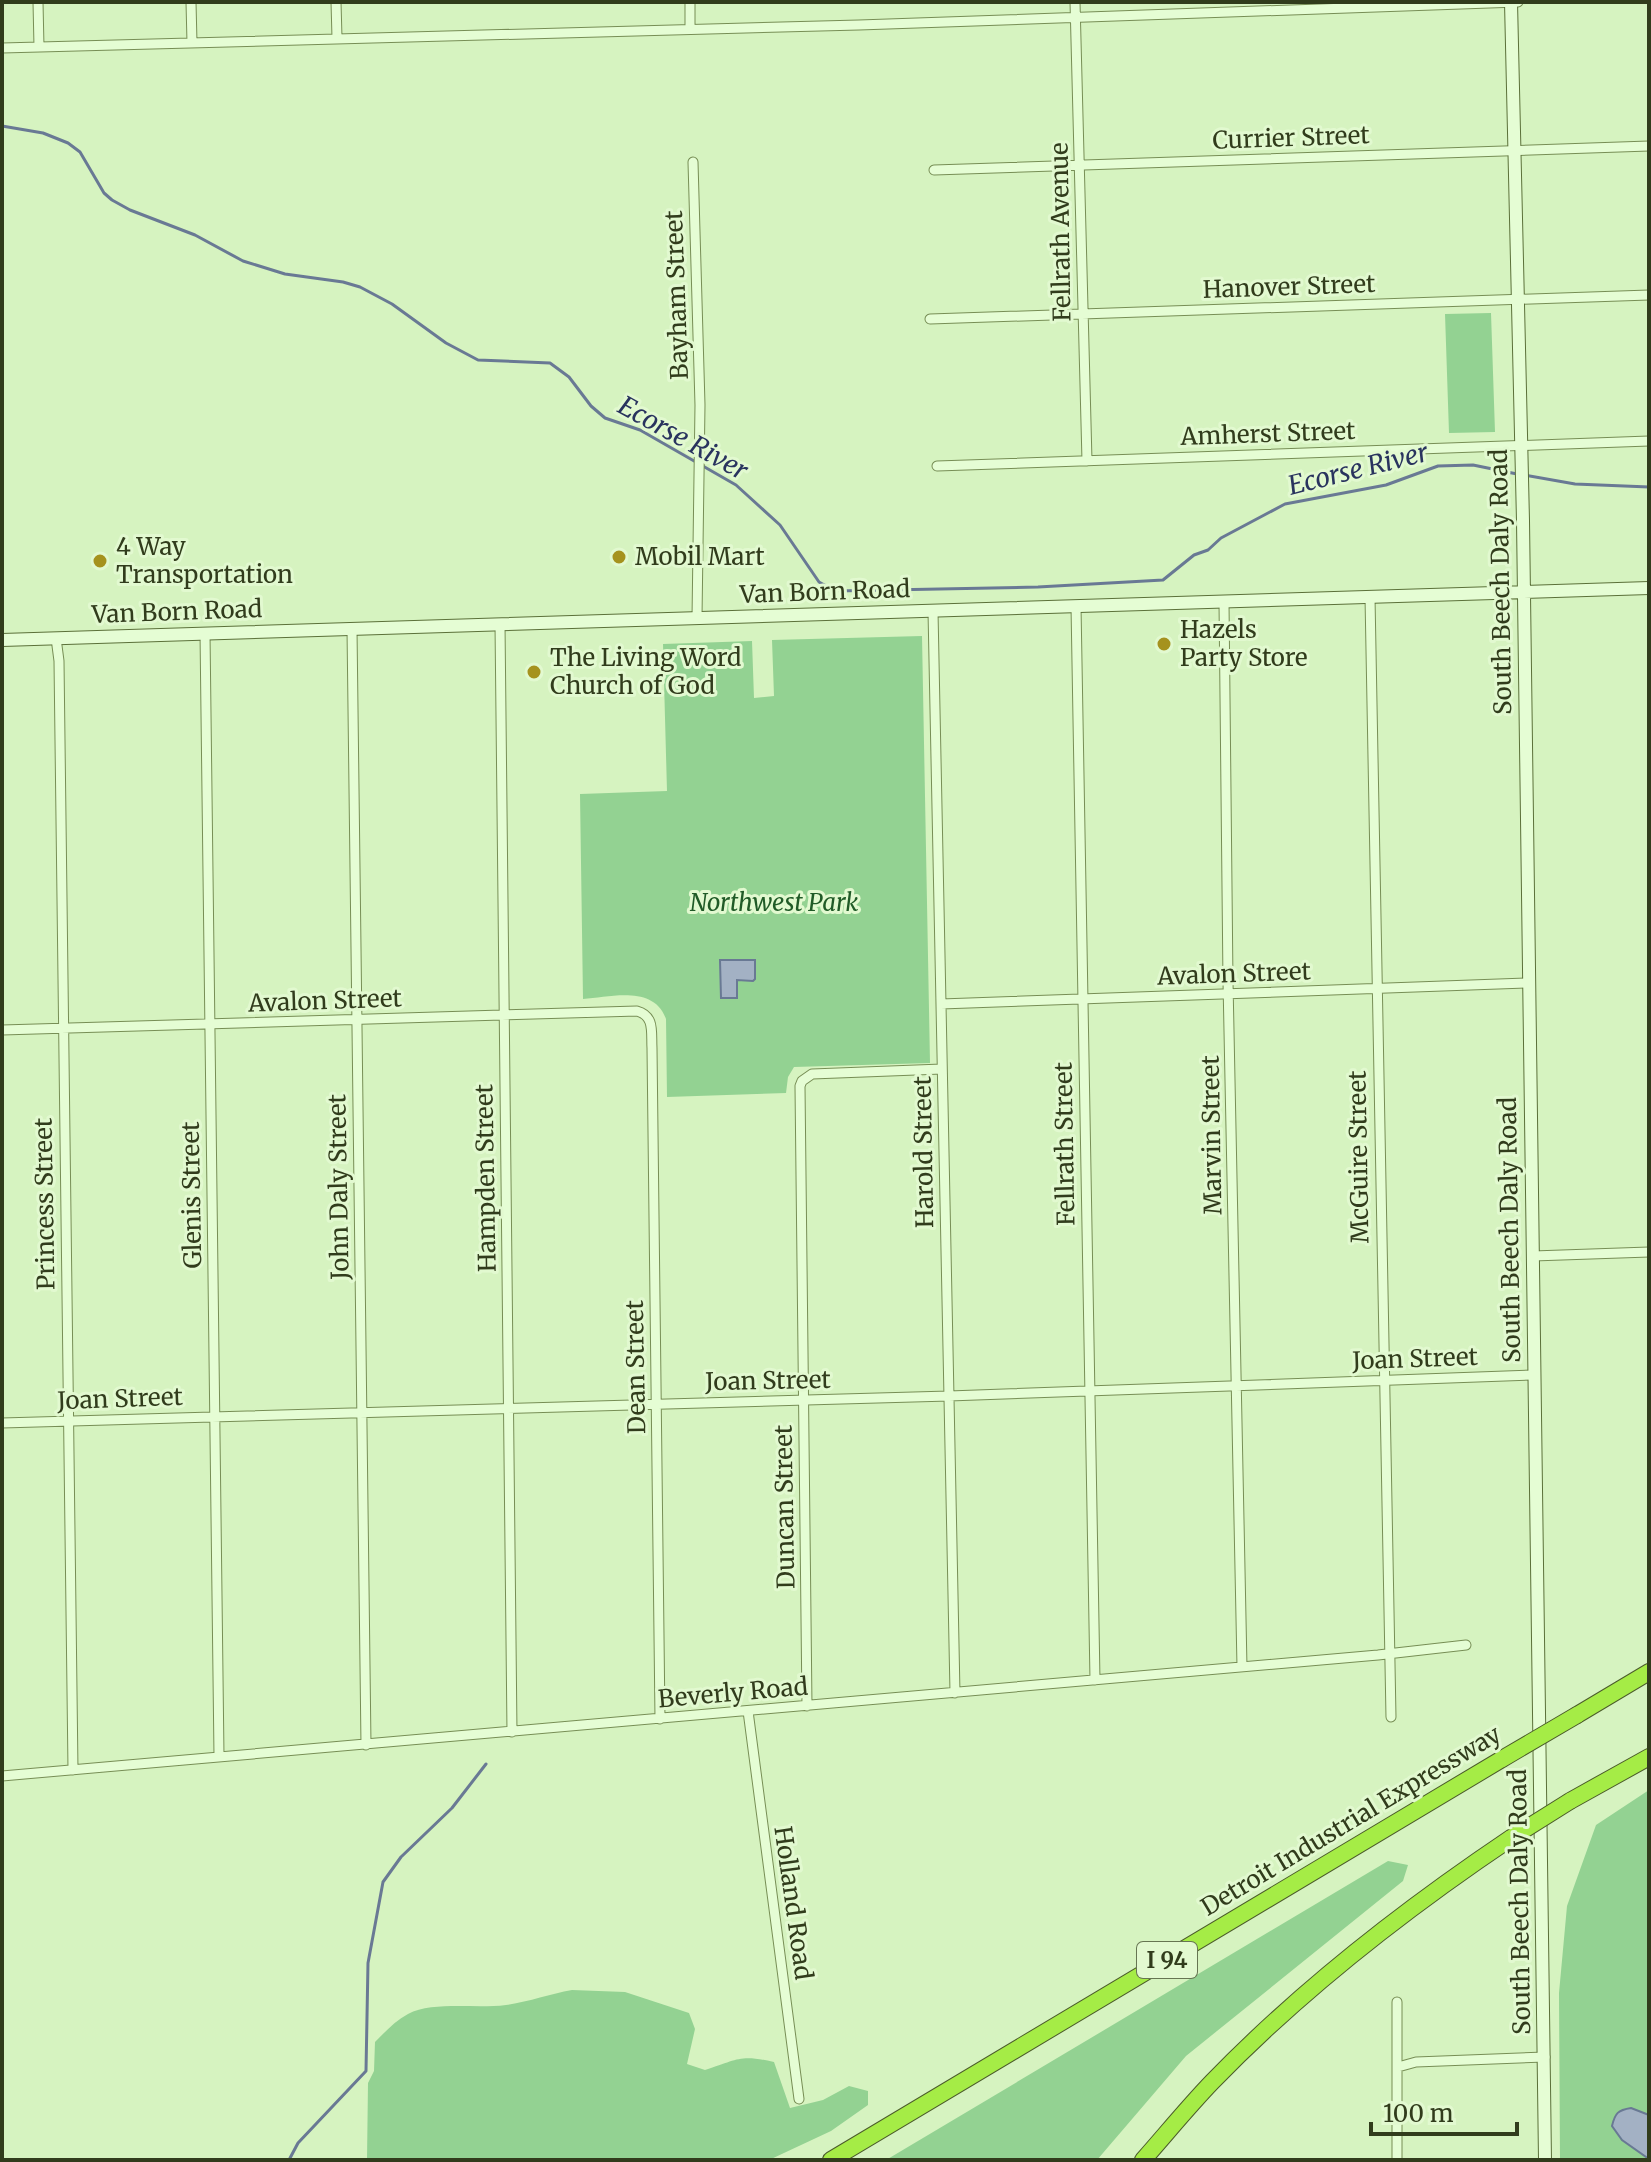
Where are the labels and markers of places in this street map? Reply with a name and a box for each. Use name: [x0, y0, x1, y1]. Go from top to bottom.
place label: 4 Way Transportation: [116, 531, 293, 590]
place label: Mobil Mart: [635, 541, 765, 572]
marker: Mobil Mart: [610, 548, 628, 566]
marker: 4 Way Transportation: [91, 552, 109, 570]
place label: Hazels Party Store: [1180, 614, 1308, 673]
marker: Hazels Party Store: [1155, 635, 1173, 653]
place label: The Living Word Church of God: [550, 642, 741, 701]
marker: The Living Word Church of God: [525, 663, 543, 681]

